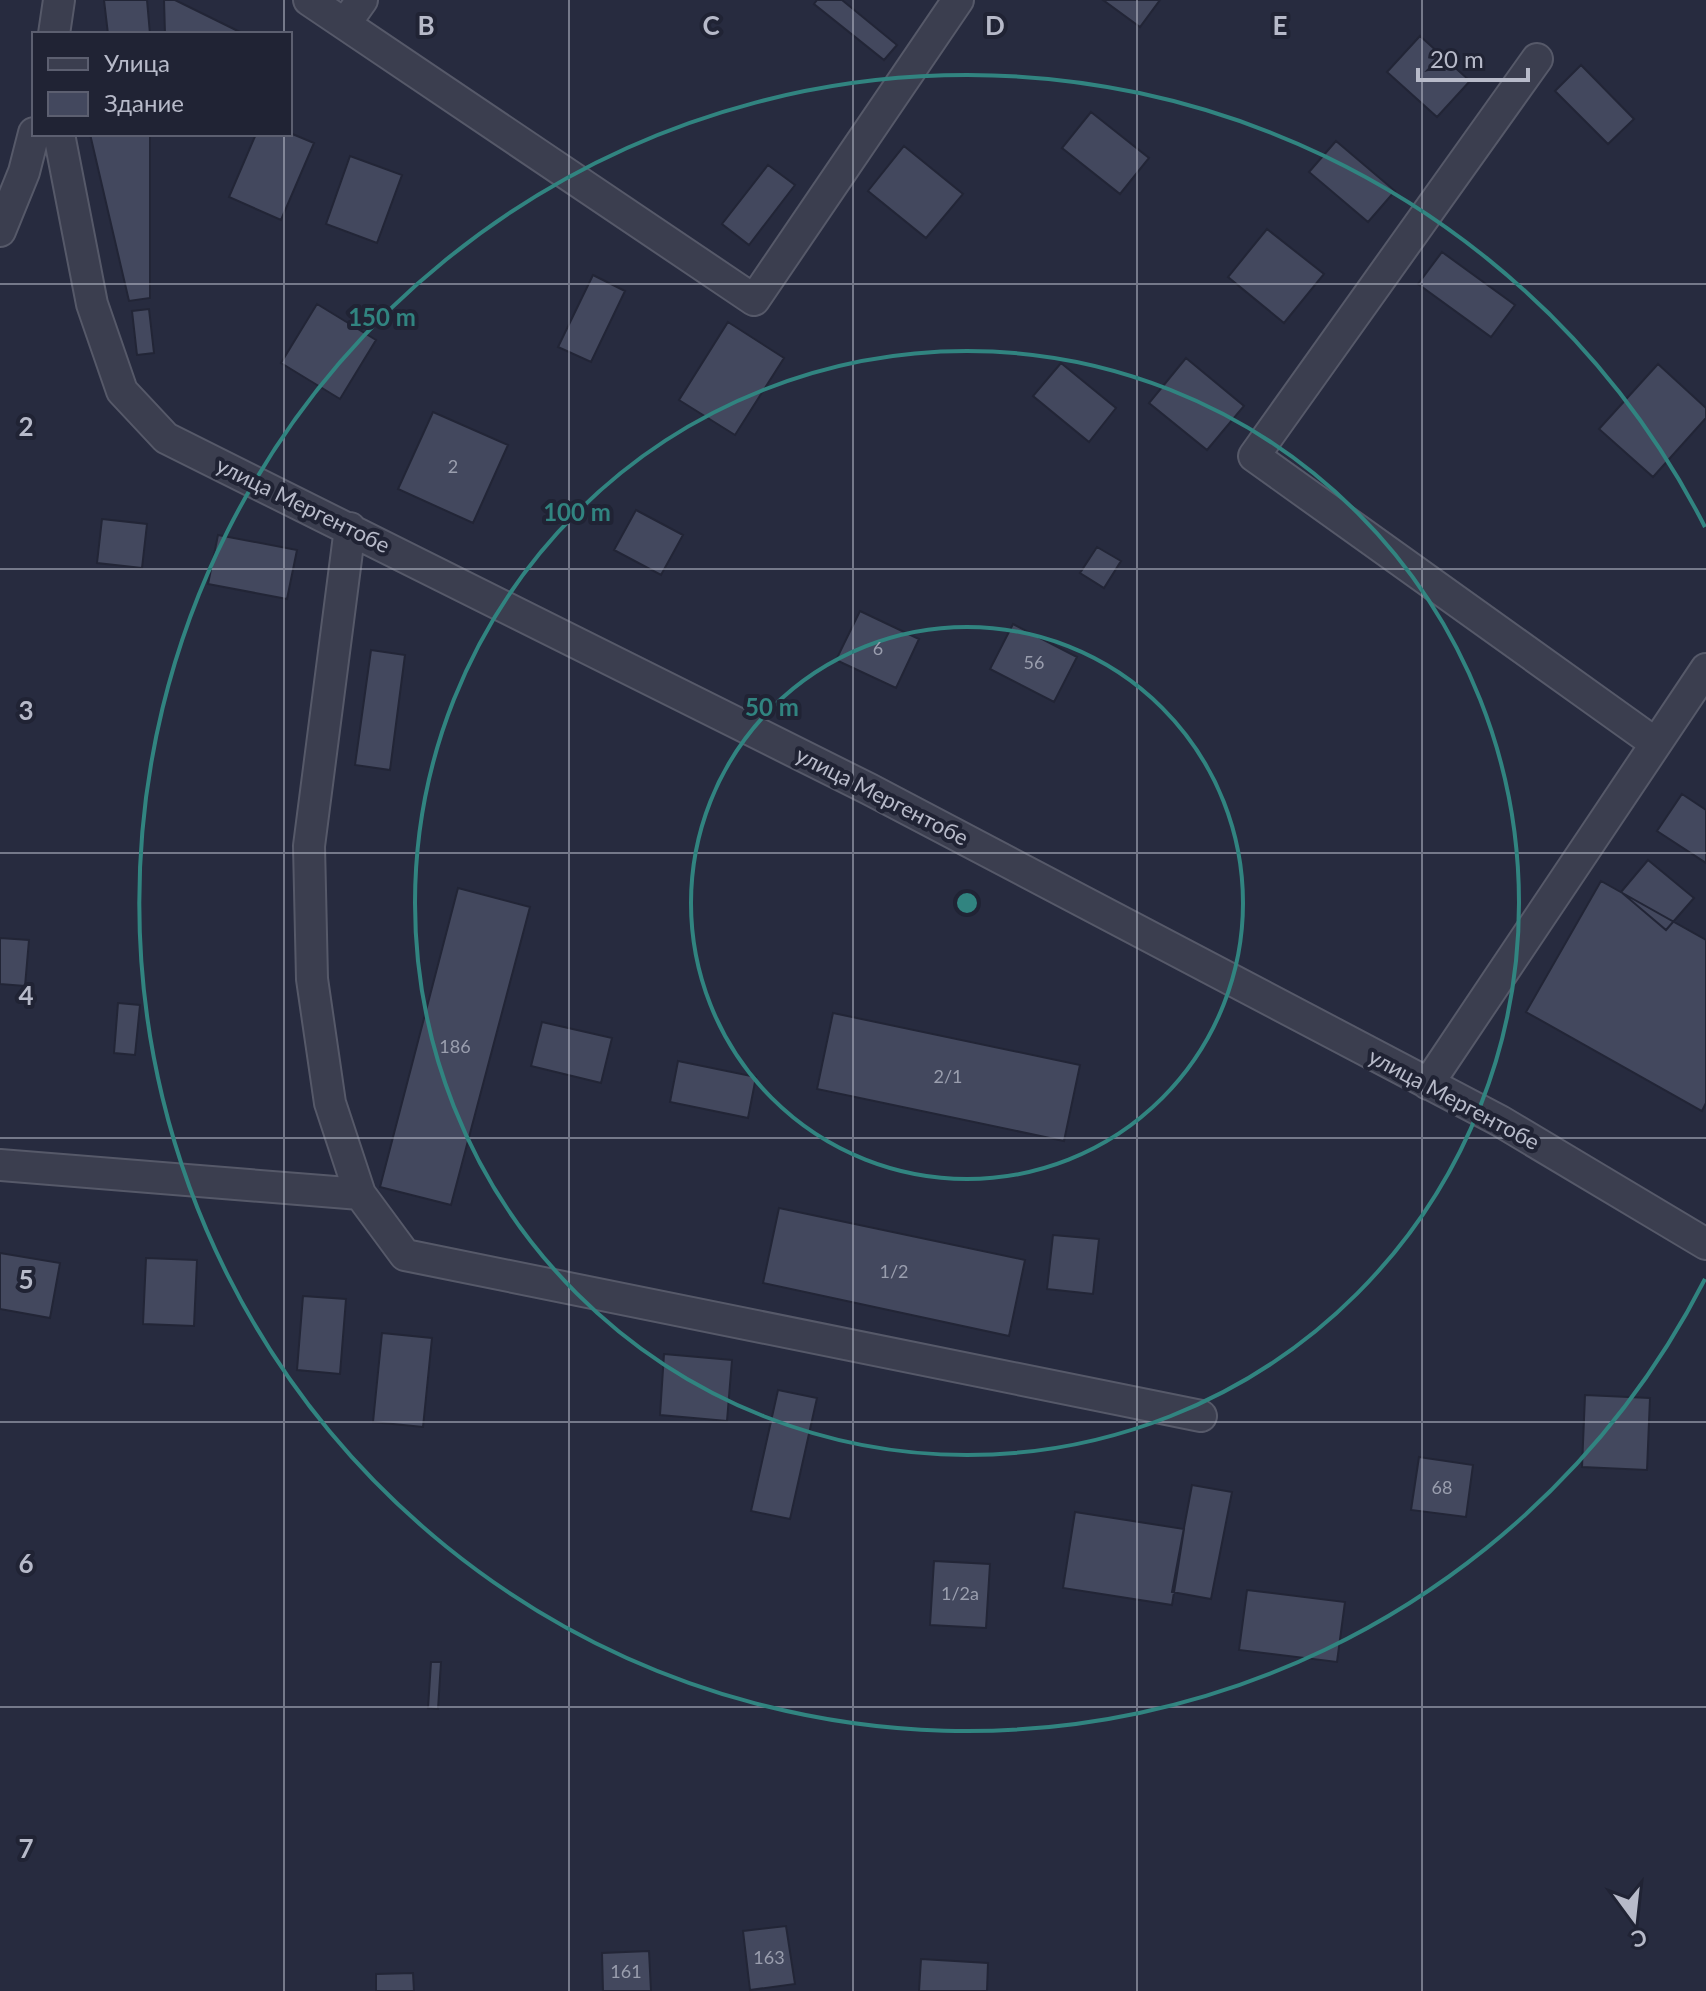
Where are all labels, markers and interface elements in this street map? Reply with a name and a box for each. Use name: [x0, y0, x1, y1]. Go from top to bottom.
text: B: [417, 9, 435, 41]
text: C: [702, 9, 720, 41]
text: D: [985, 9, 1005, 41]
text: E: [1273, 9, 1287, 41]
legend: [32, 32, 292, 136]
scale bar: [1418, 32, 1528, 82]
text: 20 m: [1430, 44, 1484, 73]
text: Улица: [104, 48, 170, 77]
text: Здание: [104, 88, 184, 117]
text: 150 m: [348, 302, 416, 331]
text: 2: [18, 410, 34, 442]
street label: улица Мергентобе: [212, 451, 394, 558]
house number: 2: [448, 455, 458, 477]
text: 100 m: [543, 497, 611, 526]
house number: 6: [873, 637, 883, 659]
house number: 56: [1024, 651, 1044, 673]
text: 50 m: [745, 692, 799, 721]
text: 3: [18, 694, 34, 726]
street label: улица Мергентобе: [791, 740, 973, 851]
centre of rings: [953, 889, 981, 917]
text: 4: [18, 979, 34, 1011]
house number: 186: [439, 1035, 471, 1057]
street label: улица Мергентобе: [1364, 1042, 1544, 1155]
house number: 2/1: [933, 1065, 963, 1087]
house number: 1/2: [879, 1260, 909, 1282]
text: 5: [18, 1263, 34, 1295]
house number: 68: [1432, 1476, 1452, 1498]
text: 6: [18, 1547, 34, 1579]
house number: 1/2а: [941, 1582, 979, 1604]
text: 7: [18, 1832, 34, 1864]
north arrow: [1594, 1879, 1674, 1959]
text: С: [1628, 1924, 1650, 1954]
house number: 163: [753, 1946, 785, 1968]
house number: 161: [610, 1960, 642, 1982]

